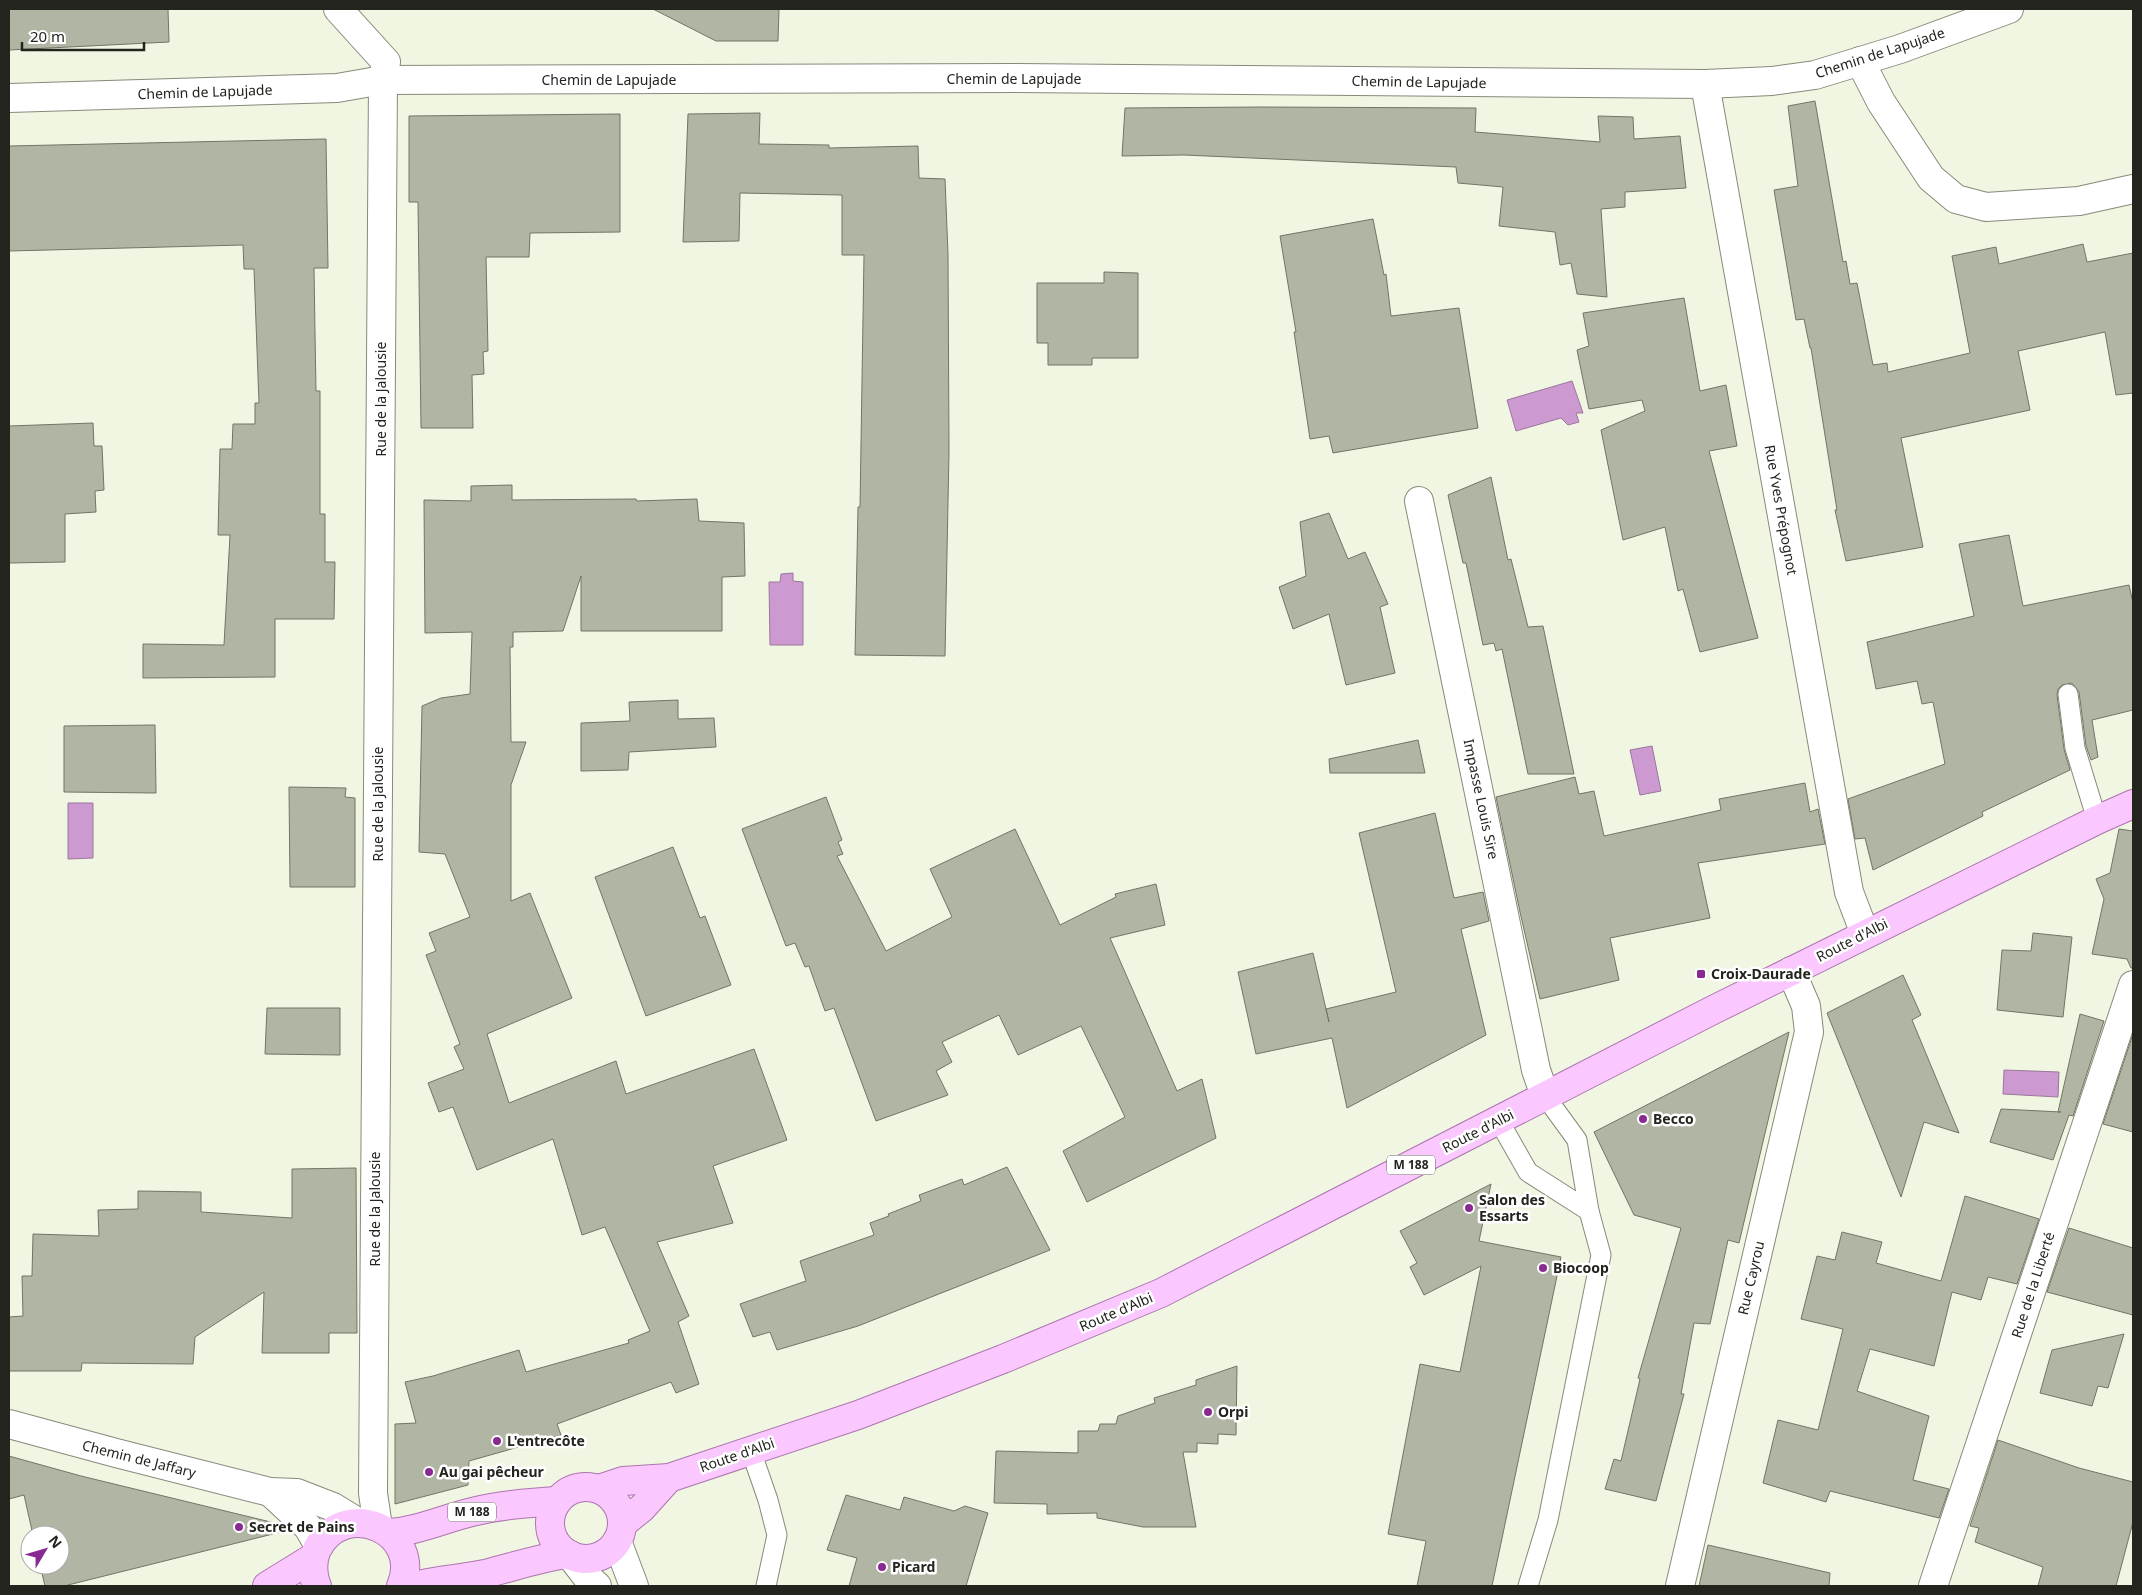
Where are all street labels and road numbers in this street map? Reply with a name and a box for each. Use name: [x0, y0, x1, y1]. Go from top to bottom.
street label: Chemin de Lapujade: [1813, 23, 1947, 82]
street label: Chemin de Lapujade: [947, 69, 1082, 88]
street label: Chemin de Lapujade: [542, 70, 677, 89]
street label: Chemin de Lapujade: [1351, 71, 1487, 92]
street label: Chemin de Lapujade: [137, 80, 273, 103]
street label: Rue de la Jalousie: [371, 342, 390, 456]
street label: Rue Yves Prépognot: [1761, 443, 1802, 577]
street label: Impasse Louis Sire: [1459, 737, 1504, 861]
street label: Rue de la Jalousie: [368, 747, 387, 861]
street label: Route d'Albi: [1813, 913, 1891, 966]
street label: Route d'Albi: [1439, 1104, 1517, 1157]
street label: Rue de la Jalousie: [365, 1152, 384, 1266]
road number: M 188: [1387, 1156, 1435, 1174]
street label: Rue de la Liberté: [2006, 1229, 2059, 1340]
street label: Rue Cayrou: [1733, 1239, 1768, 1317]
street label: Route d'Albi: [1076, 1288, 1155, 1336]
street label: Route d'Albi: [697, 1433, 777, 1476]
street label: Chemin de Jaffary: [80, 1435, 199, 1482]
road number: M 188: [448, 1502, 496, 1521]

